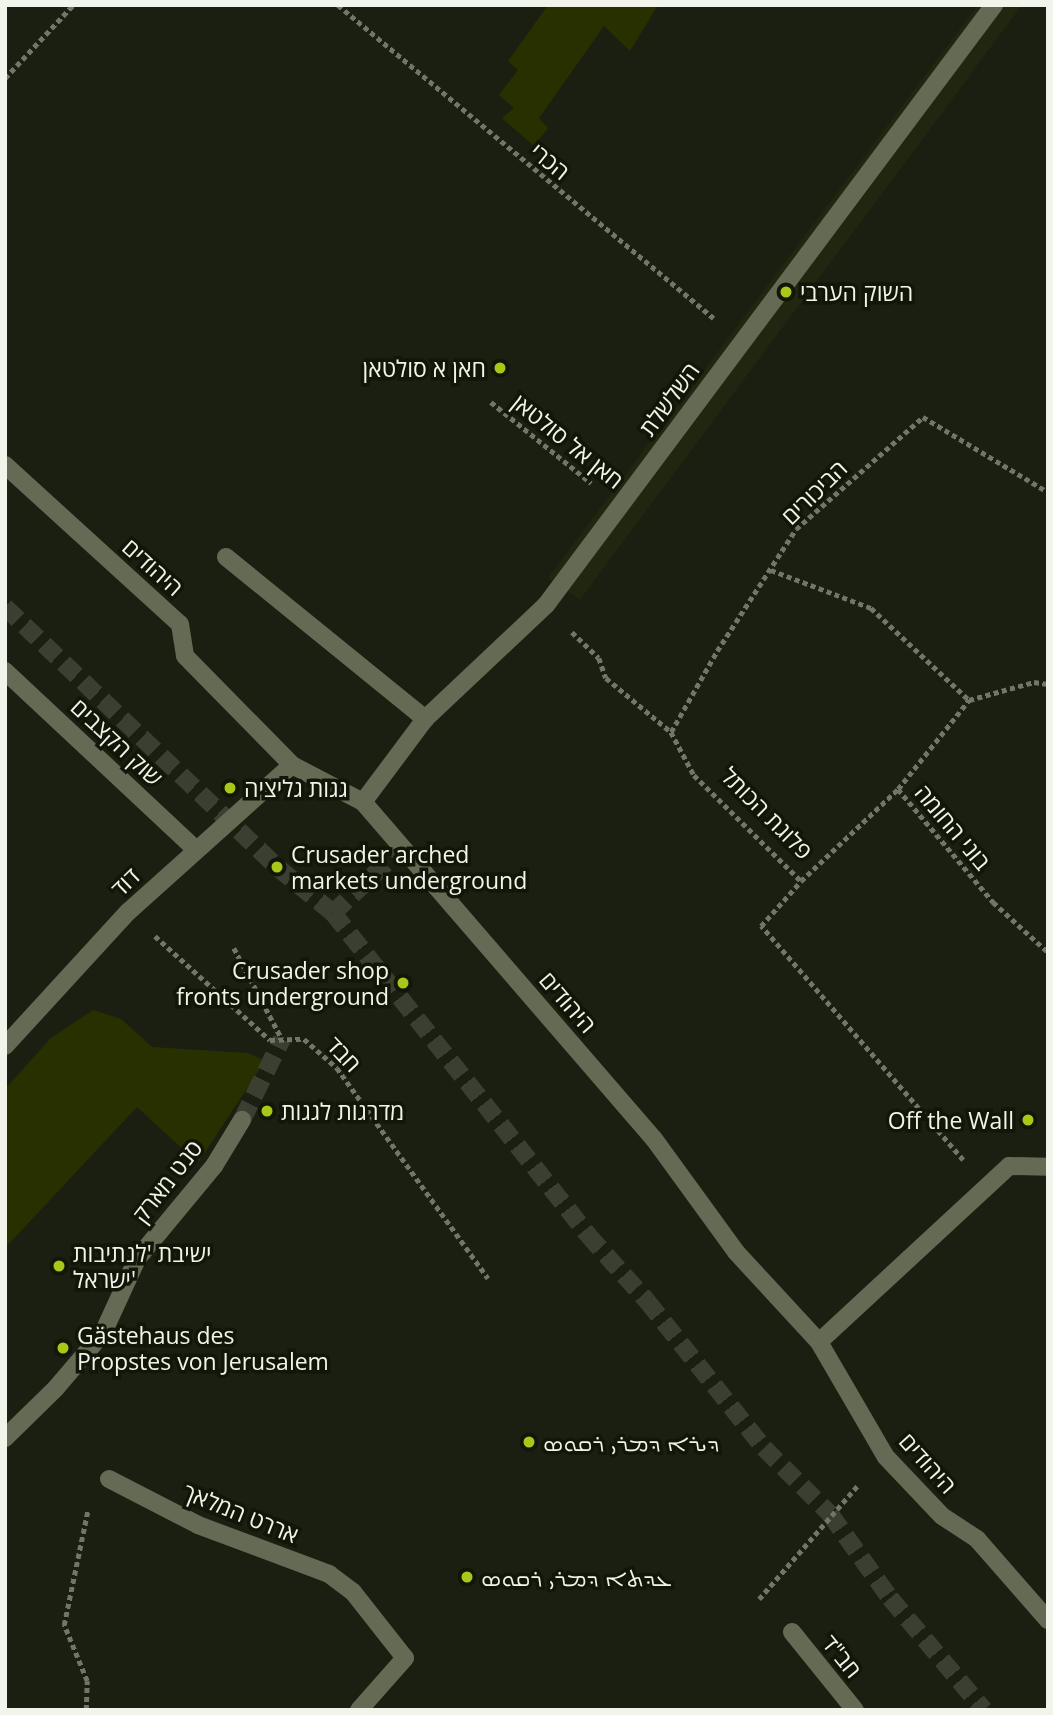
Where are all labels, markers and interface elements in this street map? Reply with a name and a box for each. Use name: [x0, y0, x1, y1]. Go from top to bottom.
street label: הכרי: [525, 137, 575, 185]
place label: השוק הערבי: [800, 278, 913, 306]
marker: השוק הערבי: [778, 284, 794, 300]
place label: חאן א סולטאן: [362, 354, 486, 382]
street label: השלשלת: [633, 357, 705, 441]
marker: חאן א סולטאן: [492, 360, 508, 376]
street label: חאן אל סולטאן: [507, 388, 629, 494]
street label: הביכורים: [776, 454, 852, 530]
street label: היהודים: [117, 533, 189, 601]
street label: שוק הקצבים: [66, 693, 168, 791]
street label: פלוגת הכותל: [716, 762, 818, 864]
place label: גגות גליציה: [244, 774, 348, 802]
street label: בוני החומה: [909, 779, 997, 875]
marker: גגות גליציה: [222, 780, 238, 796]
place label: Crusader arched markets underground: [291, 840, 527, 894]
marker: Crusader arched markets underground: [269, 859, 285, 875]
street label: דוד: [105, 862, 145, 902]
place label: Crusader shop fronts underground: [176, 956, 389, 1010]
street label: היהודים: [534, 966, 602, 1038]
marker: Crusader shop fronts underground: [395, 975, 411, 991]
street label: חבד: [321, 1031, 367, 1077]
place label: מדרגות לגגות: [281, 1097, 404, 1125]
marker: מדרגות לגגות: [259, 1103, 275, 1119]
place label: Off the Wall: [888, 1106, 1014, 1134]
marker: Off the Wall: [1020, 1112, 1036, 1128]
street label: סנט מארק: [126, 1134, 208, 1228]
place label: ישיבת 'לנתיבות ישראל': [73, 1239, 212, 1293]
marker: ישיבת 'לנתיבות ישראל': [51, 1258, 67, 1274]
place label: Gästehaus des Propstes von Jerusalem: [77, 1321, 329, 1375]
marker: Gästehaus des Propstes von Jerusalem: [55, 1340, 71, 1356]
street label: היהודים: [894, 1427, 962, 1499]
place label: ܕܝܪܐ ܕܡܪܝ ܪܩܘܣ: [543, 1428, 720, 1456]
marker: ܕܝܪܐ ܕܡܪܝ ܪܩܘܣ: [521, 1434, 537, 1450]
street label: אררט המלאך: [179, 1477, 303, 1549]
place label: ܥܕܬܐ ܕܡܪܝ ܪܩܘܣ: [481, 1563, 672, 1591]
marker: ܥܕܬܐ ܕܡܪܝ ܪܩܘܣ: [459, 1569, 475, 1585]
street label: חב"ד: [816, 1629, 868, 1683]

